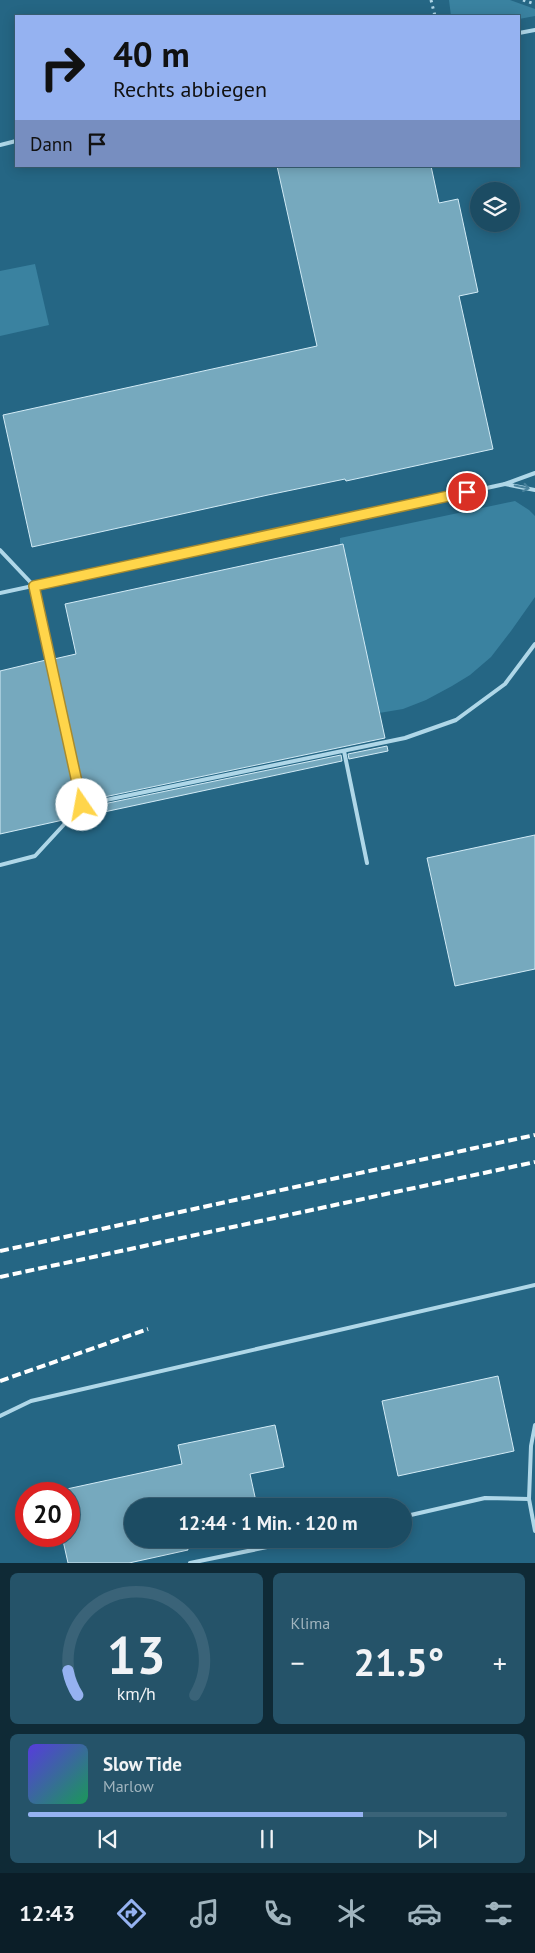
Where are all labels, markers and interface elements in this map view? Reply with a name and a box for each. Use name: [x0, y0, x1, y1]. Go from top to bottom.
text: 40 m: [113, 31, 190, 77]
icon: right: [30, 35, 95, 100]
text: Rechts abbiegen: [113, 75, 267, 103]
icon: arrive: [83, 130, 111, 158]
text: Dann: [30, 132, 73, 156]
map controls: [470, 182, 520, 232]
button: layers: [470, 182, 520, 232]
pin: [446, 471, 488, 513]
icon: arrive: [453, 478, 481, 506]
one-way arrow: [513, 483, 529, 492]
position arrow: [55, 778, 107, 830]
speed limit sign: 20: [15, 1482, 80, 1547]
text: 12:44 · 1 Min. · 120 m: [178, 1511, 358, 1535]
text: Klima: [291, 1613, 330, 1633]
text: 13: [107, 1621, 166, 1688]
text: 21.5°: [353, 1637, 444, 1686]
text: −: [291, 1644, 305, 1681]
text: +: [493, 1644, 507, 1681]
text: km/h: [117, 1682, 156, 1705]
text: Slow Tide: [103, 1752, 182, 1776]
text: Marlow: [103, 1776, 154, 1796]
icon: previous: [94, 1825, 122, 1853]
icon: pause: [253, 1825, 281, 1853]
icon: next: [413, 1825, 441, 1853]
icon: directions: [114, 1896, 149, 1931]
icon: music: [187, 1896, 222, 1931]
icon: phone: [260, 1896, 295, 1931]
icon: climate: [334, 1896, 369, 1931]
icon: car: [407, 1896, 442, 1931]
icon: filters: [481, 1896, 516, 1931]
text: 12:43: [19, 1899, 75, 1927]

